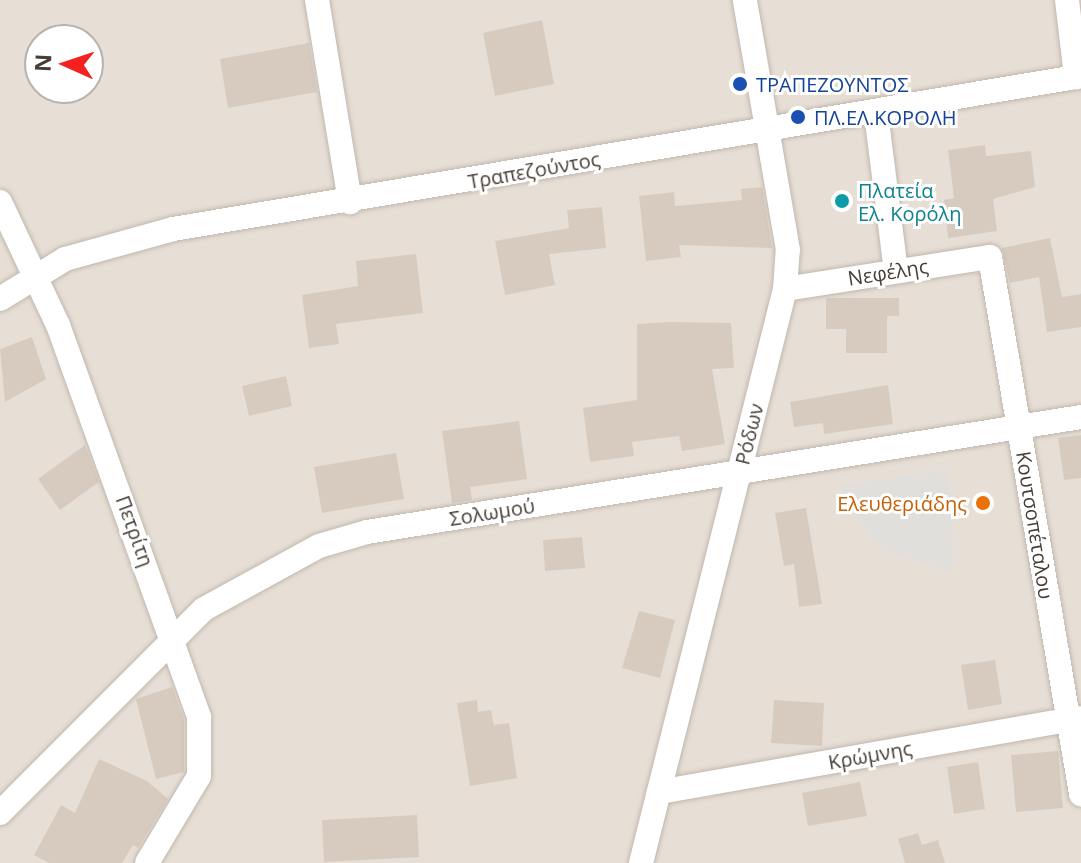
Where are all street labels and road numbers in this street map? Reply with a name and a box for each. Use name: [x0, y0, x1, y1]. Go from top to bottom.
street label: Τραπεζούντος: [466, 147, 602, 193]
street label: Νεφέλης: [846, 254, 930, 290]
street label: Ρόδων: [730, 401, 768, 467]
street label: Κουτσοπέταλου: [1011, 449, 1059, 601]
street label: Πετρίτη: [111, 492, 159, 570]
street label: Σολωμού: [448, 493, 536, 531]
street label: Κρώμνης: [826, 736, 914, 774]

